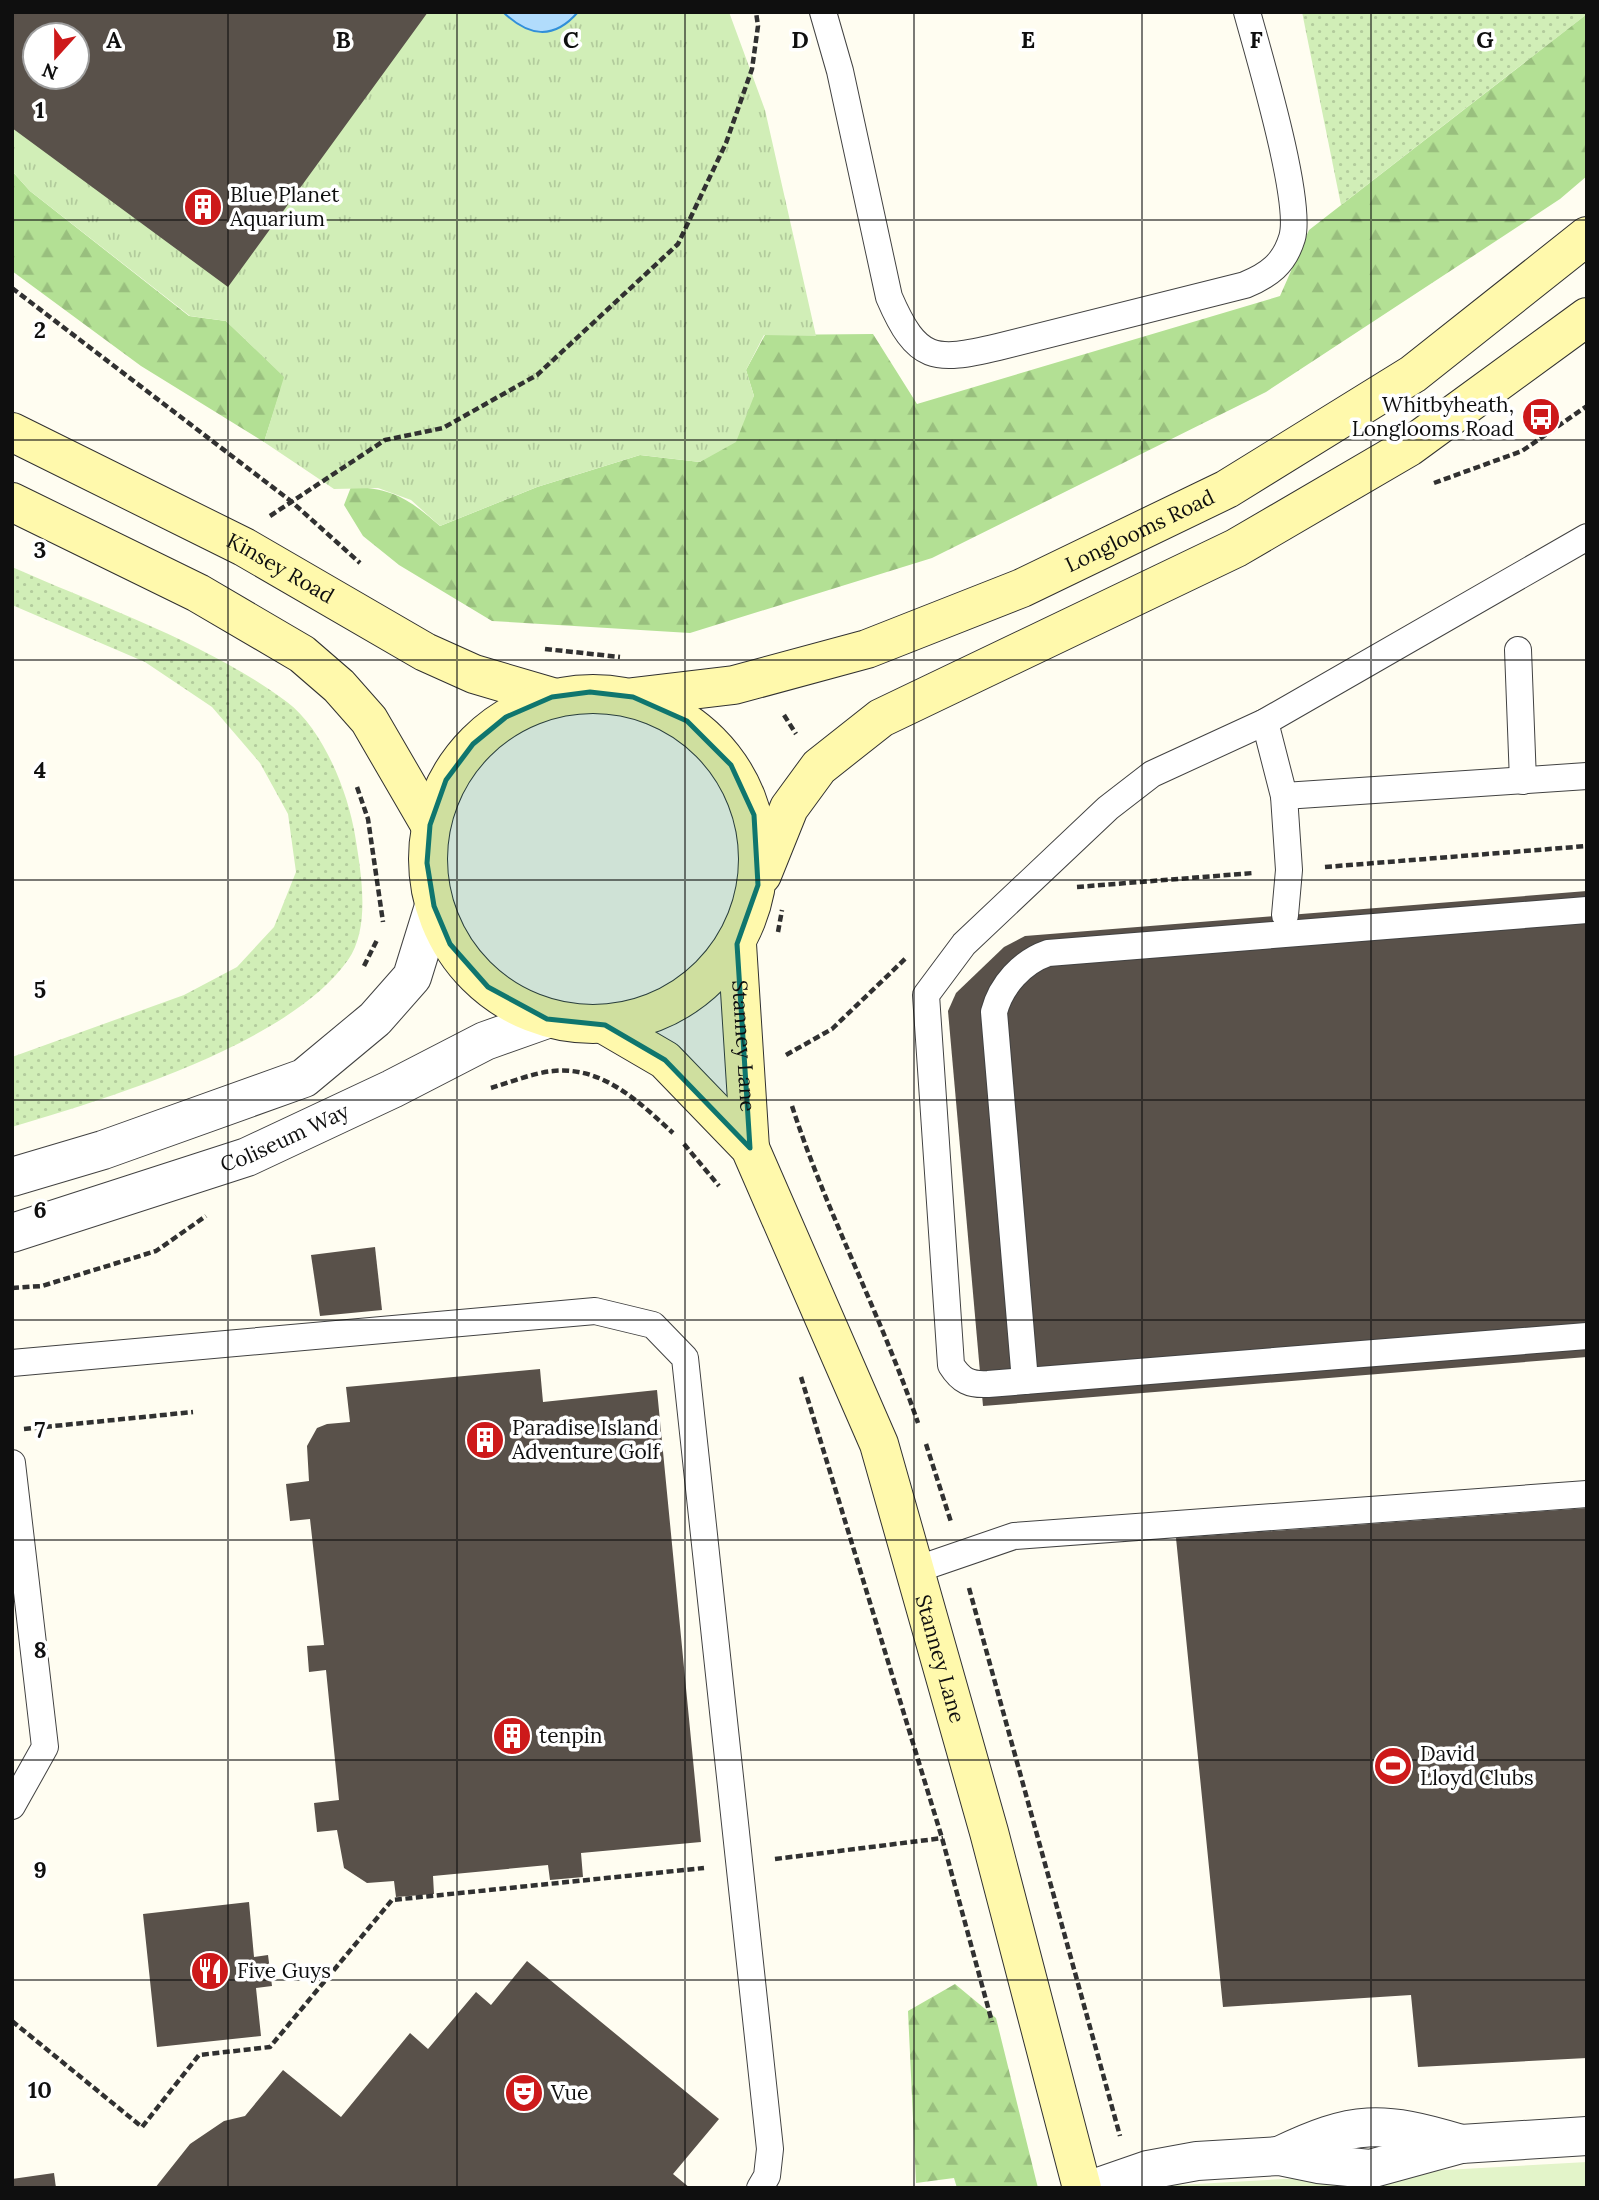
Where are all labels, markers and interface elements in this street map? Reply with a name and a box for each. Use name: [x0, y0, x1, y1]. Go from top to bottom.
north arrow: [21, 21, 91, 91]
text: A: [106, 25, 122, 54]
text: B: [335, 25, 351, 54]
text: C: [563, 25, 579, 54]
text: D: [791, 25, 809, 54]
text: E: [1021, 25, 1035, 54]
text: F: [1249, 25, 1263, 54]
text: G: [1476, 25, 1494, 54]
text: N: [38, 58, 61, 86]
text: 1: [35, 95, 45, 124]
place label: Blue Planet Aquarium: [229, 181, 340, 232]
building icon: Blue Planet Aquarium: [182, 186, 224, 228]
text: 2: [34, 315, 46, 344]
place label: Whitbyheath, Longlooms Road: [1352, 391, 1514, 442]
bus stop icon: Whitbyheath, Longlooms Road: [1520, 396, 1562, 438]
street label: Longlooms Road: [1061, 483, 1219, 578]
street label: Kinsey Road: [222, 527, 339, 609]
text: 3: [34, 535, 46, 564]
text: 4: [34, 755, 46, 784]
text: 5: [34, 975, 46, 1004]
street label: Stanney Lane: [726, 979, 762, 1112]
street label: Coliseum Way: [217, 1097, 353, 1178]
text: 6: [33, 1195, 47, 1224]
place label: Paradise Island Adventure Golf: [511, 1414, 662, 1465]
text: 7: [35, 1415, 46, 1444]
building icon: Paradise Island Adventure Golf: [464, 1419, 506, 1461]
street label: Stanney Lane: [909, 1592, 971, 1726]
text: 8: [33, 1635, 47, 1664]
building icon: tenpin: [491, 1715, 533, 1757]
place label: tenpin: [539, 1722, 603, 1749]
place label: David Lloyd Clubs: [1420, 1740, 1534, 1791]
sports icon: David Lloyd Clubs: [1372, 1745, 1414, 1787]
text: 9: [33, 1855, 47, 1884]
restaurant icon: Five Guys: [189, 1950, 231, 1992]
place label: Five Guys: [237, 1957, 331, 1984]
theatre icon: Vue: [503, 2072, 545, 2114]
text: 10: [28, 2075, 52, 2104]
place label: Vue: [550, 2079, 588, 2106]

